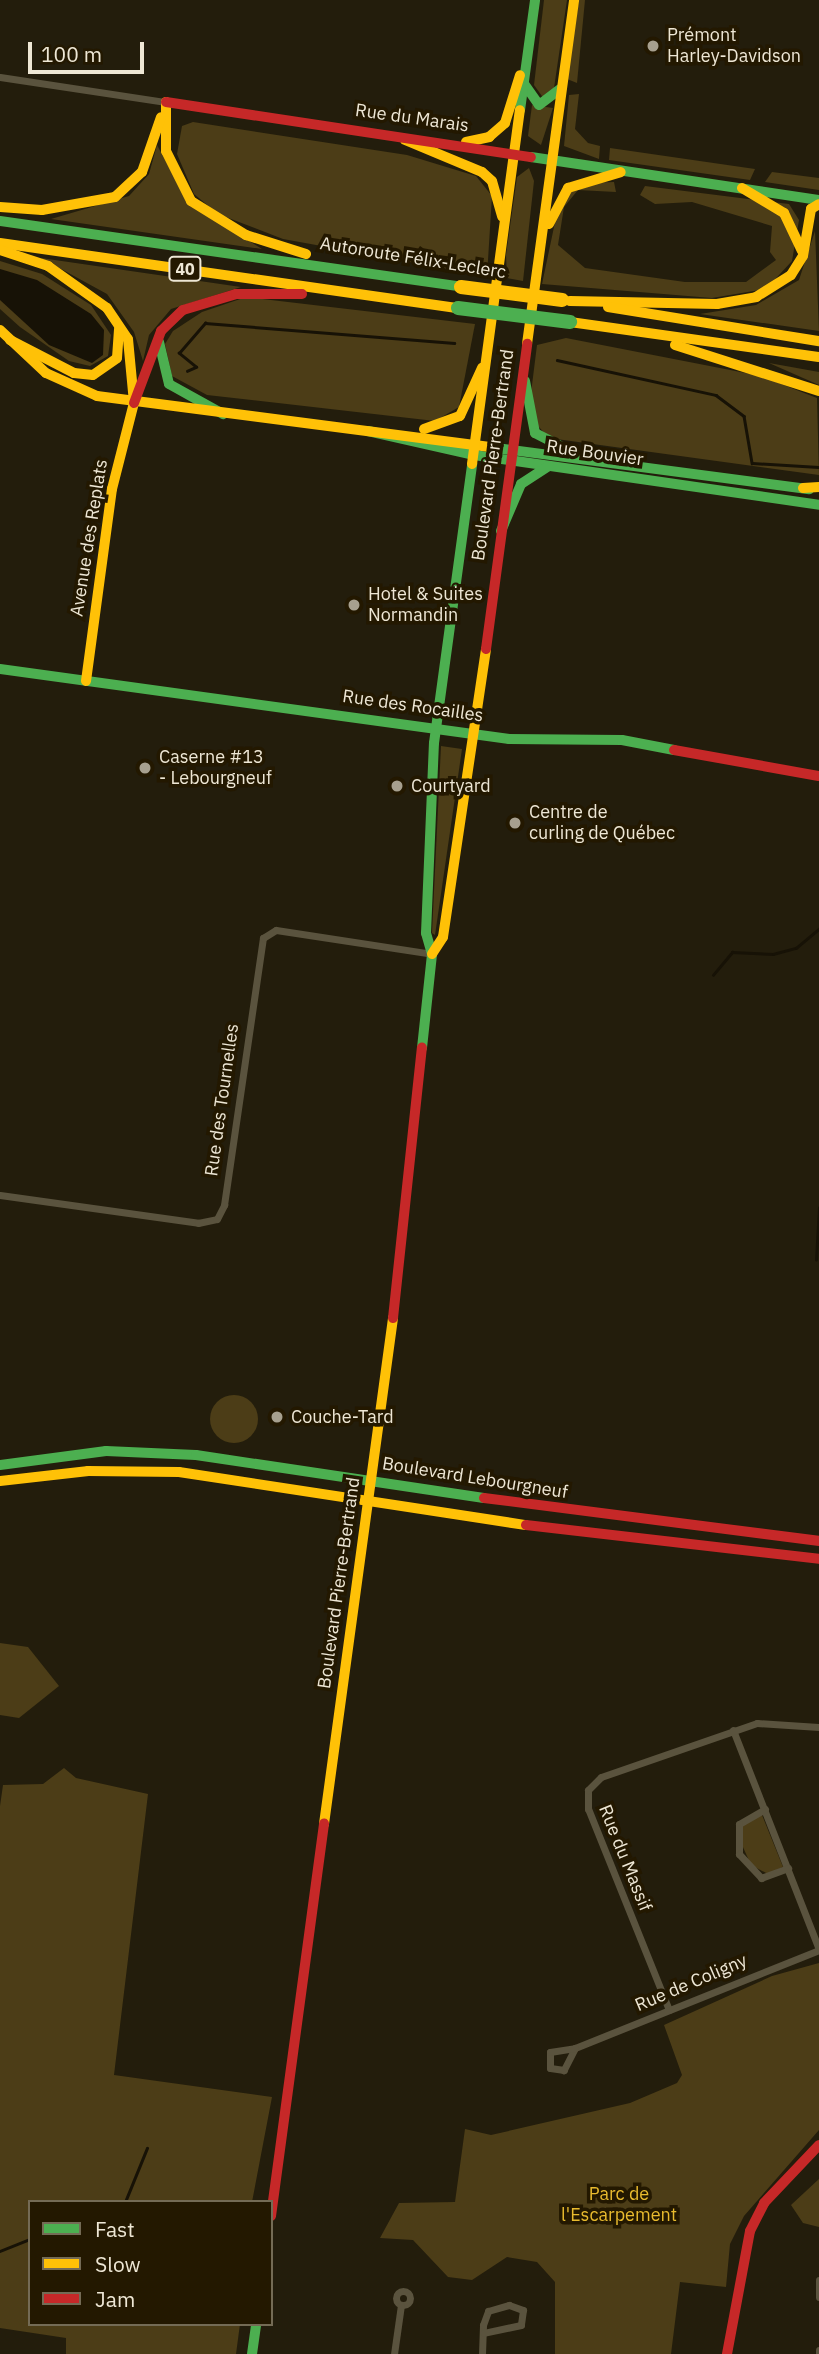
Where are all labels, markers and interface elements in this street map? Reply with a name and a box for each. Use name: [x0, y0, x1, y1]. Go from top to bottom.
place label: Prémont Harley-Davidson: [667, 25, 801, 68]
scale bar: [32, 28, 147, 72]
marker: Prémont Harley-Davidson: [645, 38, 661, 54]
text: 100 m: [41, 40, 102, 68]
street label: Rue du Marais: [354, 99, 470, 137]
street label: Autoroute Félix-Leclerc: [318, 233, 508, 283]
road number: 40: [168, 256, 202, 282]
street label: Boulevard Pierre-Bertrand: [467, 348, 519, 562]
street label: Rue Bouvier: [545, 436, 645, 470]
street label: Avenue des Replats: [66, 458, 112, 618]
place label: Hotel & Suites Normandin: [368, 584, 483, 626]
marker: Hotel & Suites Normandin: [346, 597, 362, 613]
street label: Rue des Rocailles: [341, 685, 485, 727]
place label: Caserne #13 - Lebourgneuf: [159, 747, 272, 790]
marker: Caserne #13 - Lebourgneuf: [137, 760, 153, 776]
place label: Courtyard: [411, 775, 491, 797]
marker: Courtyard: [389, 778, 405, 794]
place label: Centre de curling de Québec: [529, 802, 675, 844]
marker: Centre de curling de Québec: [507, 815, 523, 831]
street label: Rue des Tournelles: [201, 1022, 243, 1178]
place label: Couche-Tard: [291, 1406, 394, 1428]
marker: Couche-Tard: [269, 1409, 285, 1425]
street label: Boulevard Lebourgneuf: [381, 1453, 569, 1503]
street label: Boulevard Pierre-Bertrand: [313, 1476, 365, 1690]
street label: Rue du Massif: [594, 1802, 656, 1914]
street label: Rue de Coligny: [632, 1950, 750, 2016]
park label: Parc de l'Escarpement: [561, 2184, 677, 2226]
legend: [28, 2200, 273, 2326]
text: Fast: [95, 2215, 135, 2243]
text: Slow: [95, 2250, 141, 2278]
text: Jam: [95, 2285, 135, 2313]

